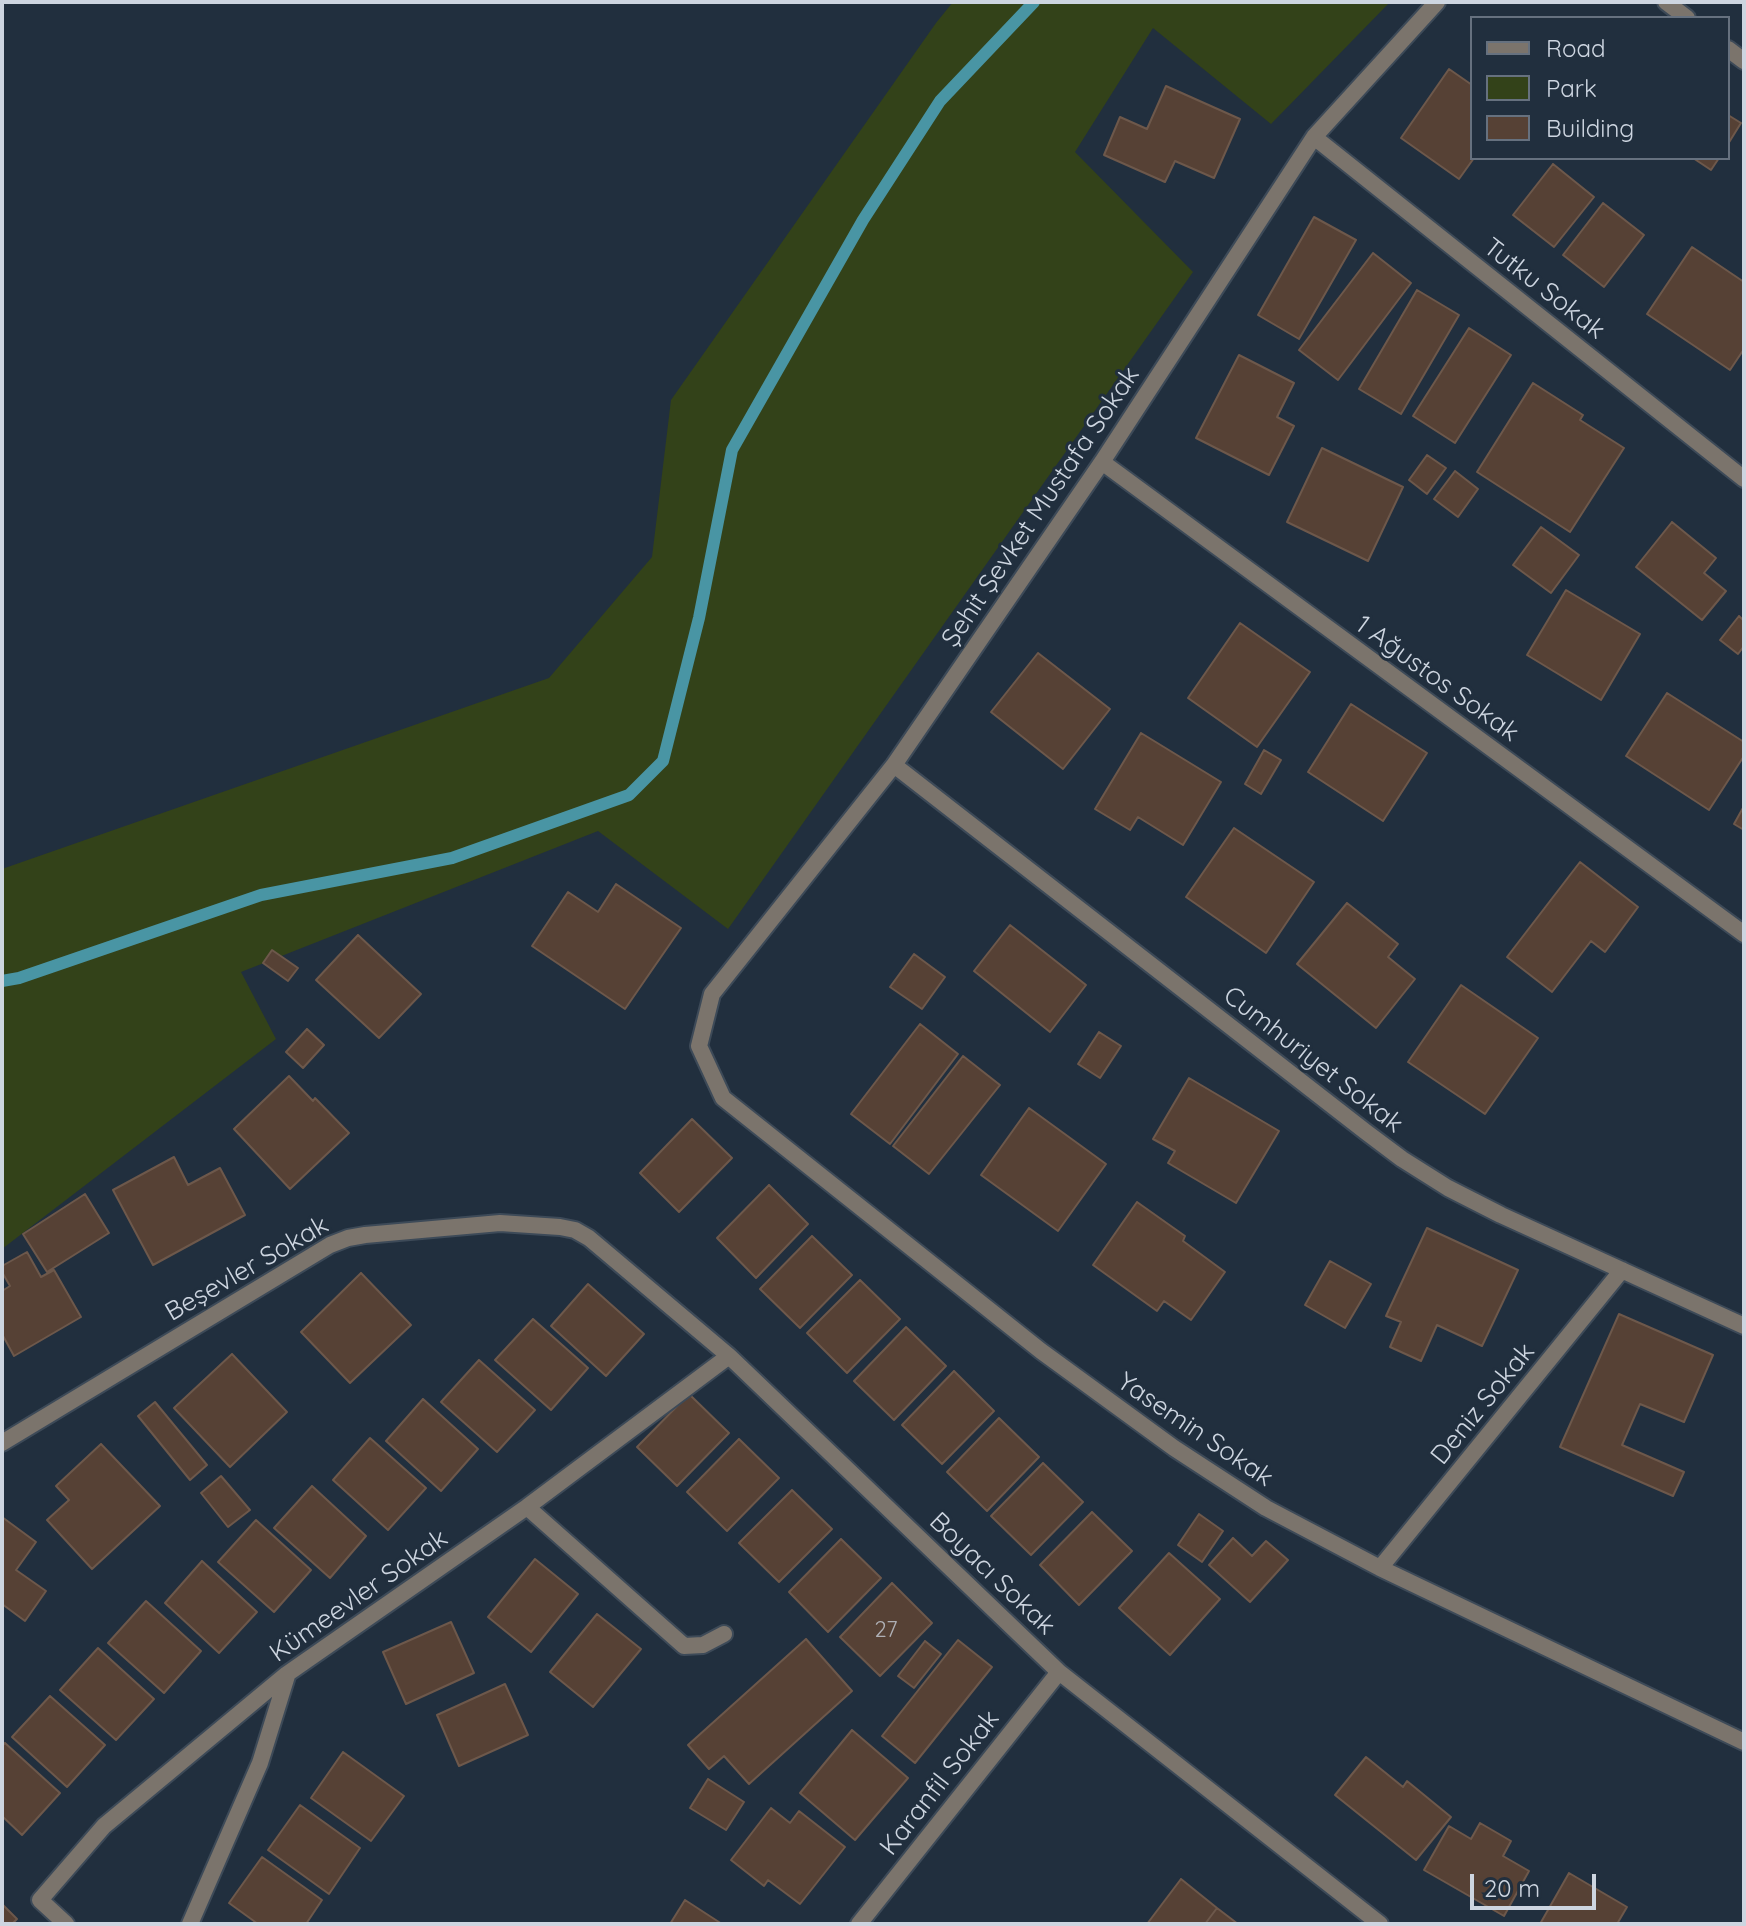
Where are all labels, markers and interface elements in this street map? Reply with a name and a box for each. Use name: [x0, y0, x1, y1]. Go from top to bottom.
legend: [1470, 16, 1730, 160]
text: Road: [1546, 33, 1606, 63]
text: Park: [1546, 73, 1597, 103]
text: Building: [1546, 113, 1634, 143]
street label: Tutku Sokak: [1477, 232, 1611, 346]
street label: Şehit Şevket Mustafa Sokak: [935, 361, 1147, 653]
street label: 1 Ağustos Sokak: [1349, 609, 1525, 749]
street label: Cumhuriyet Sokak: [1217, 980, 1409, 1140]
street label: Beşevler Sokak: [160, 1210, 334, 1328]
street label: Deniz Sokak: [1424, 1337, 1542, 1471]
street label: Yasemin Sokak: [1111, 1366, 1279, 1494]
street label: Boyacı Sokak: [923, 1506, 1061, 1642]
street label: Kümeevler Sokak: [264, 1523, 454, 1669]
house number: 27: [874, 1617, 898, 1643]
street label: Karanfil Sokak: [874, 1704, 1006, 1862]
scale bar: [1474, 1858, 1600, 1908]
text: 20 m: [1484, 1873, 1540, 1903]

